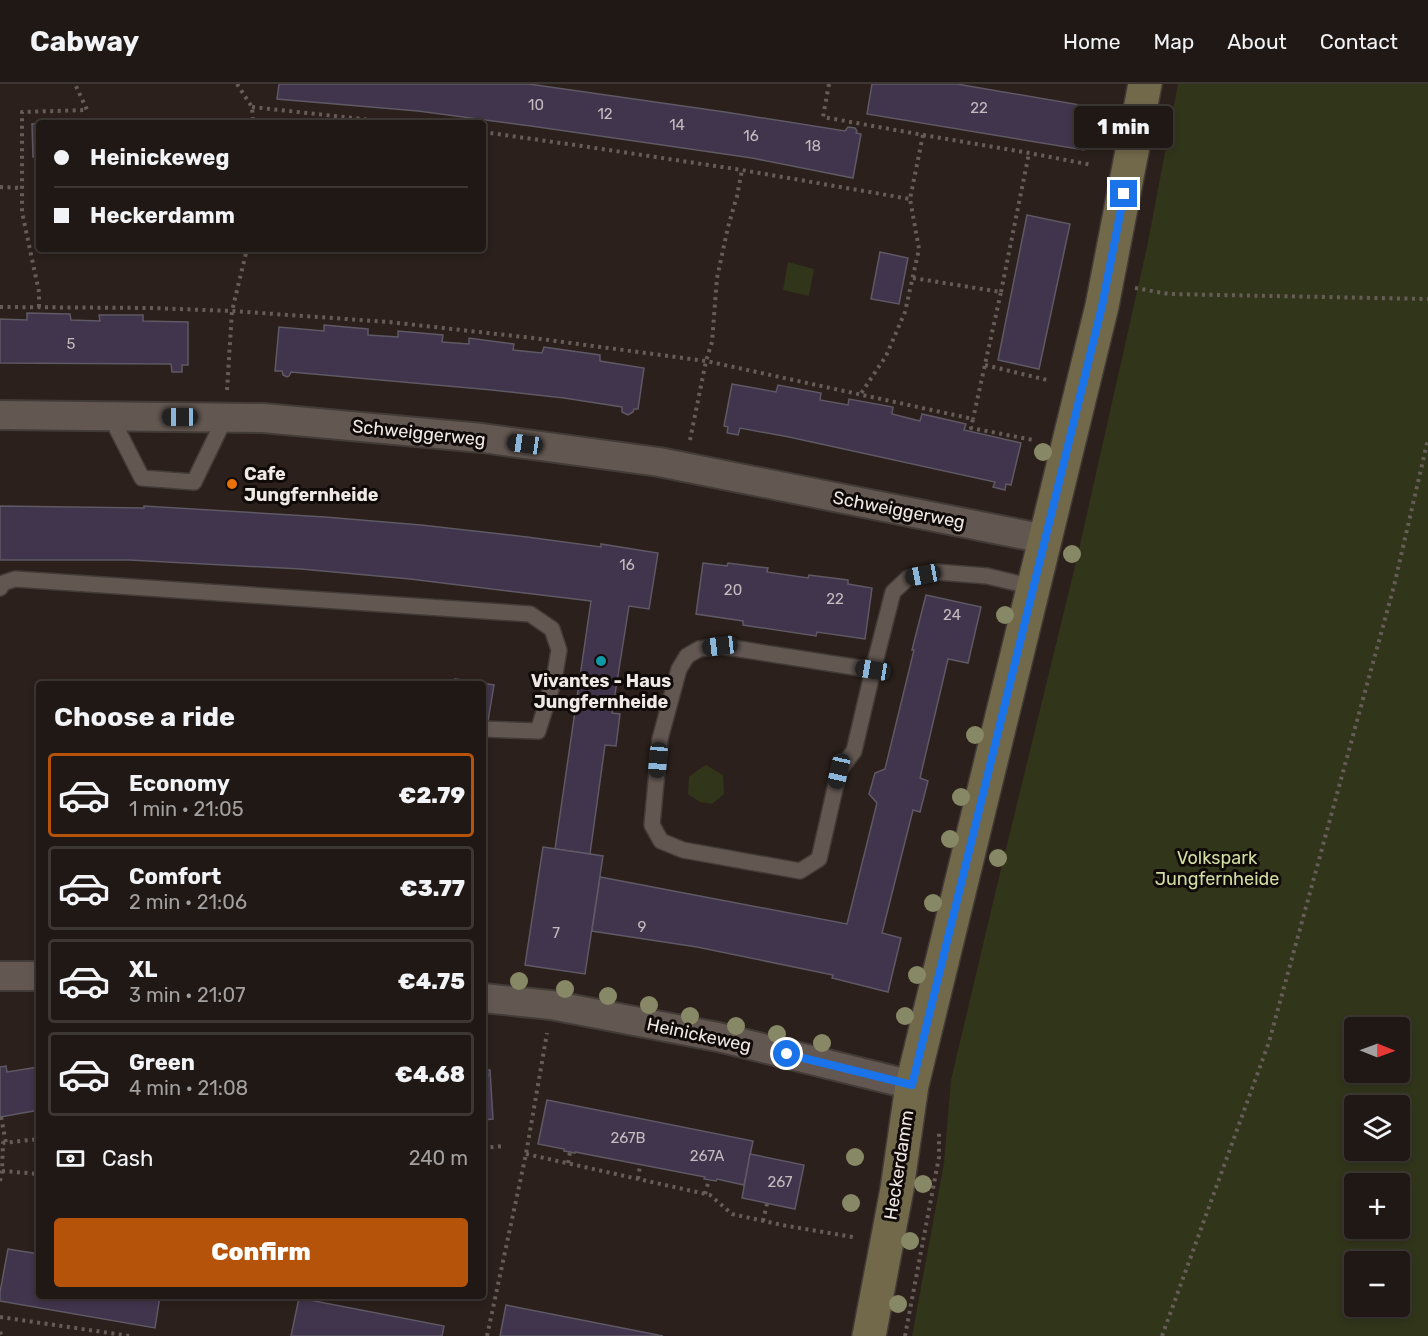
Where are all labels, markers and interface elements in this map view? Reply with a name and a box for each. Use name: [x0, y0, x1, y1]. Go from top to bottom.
text: Cabway: [30, 25, 139, 58]
text: Home: [1063, 29, 1120, 54]
text: Map: [1153, 29, 1194, 54]
text: About: [1227, 29, 1287, 54]
text: Contact: [1320, 29, 1398, 54]
house number: 10: [528, 96, 544, 114]
house number: 22: [970, 99, 988, 117]
house number: 12: [597, 105, 613, 123]
callout: 1 min: [1074, 107, 1174, 149]
text: 1 min: [1097, 115, 1150, 139]
house number: 14: [669, 116, 685, 134]
house number: 16: [743, 127, 759, 145]
house number: 18: [805, 137, 821, 155]
text: Heinickeweg: [90, 144, 229, 171]
route end: [1110, 180, 1137, 207]
text: Heckerdamm: [90, 202, 235, 229]
house number: 5: [67, 335, 76, 353]
car: [162, 408, 198, 426]
street label: Schweiggerweg: [351, 415, 487, 451]
car: [506, 433, 544, 455]
place label: Cafe Jungfernheide: [244, 463, 379, 506]
marker: Cafe Jungfernheide: [225, 477, 239, 491]
street label: Schweiggerweg: [831, 486, 967, 534]
house number: 16: [619, 556, 635, 574]
car: [904, 563, 942, 587]
house number: 20: [724, 581, 742, 599]
house number: 22: [826, 590, 844, 608]
house number: 24: [943, 606, 961, 624]
car: [701, 635, 739, 657]
marker: Vivantes - Haus Jungfernheide: [594, 654, 608, 668]
car: [854, 658, 892, 682]
place label: Vivantes - Haus Jungfernheide: [531, 670, 671, 713]
text: Choose a ride: [54, 701, 235, 733]
car: [647, 741, 669, 779]
car: [826, 751, 852, 791]
icon: car: [57, 768, 111, 822]
text: Economy: [129, 770, 230, 797]
text: €2.79: [399, 782, 465, 809]
text: 1 min · 21:05: [129, 797, 244, 821]
park label: Volkspark Jungfernheide: [1155, 847, 1279, 890]
icon: car: [57, 861, 111, 915]
text: Comfort: [129, 863, 221, 890]
text: €3.77: [400, 875, 465, 902]
text: 2 min · 21:06: [129, 890, 247, 914]
house number: 9: [638, 918, 647, 936]
house number: 7: [552, 924, 560, 942]
icon: car: [57, 954, 111, 1008]
text: XL: [129, 956, 157, 983]
text: €4.75: [398, 968, 465, 995]
text: 3 min · 21:07: [129, 983, 245, 1007]
street label: Heinickeweg: [645, 1013, 753, 1057]
north arrow: [1344, 1017, 1410, 1083]
map controls: [1344, 1017, 1410, 1317]
route start: [773, 1040, 800, 1067]
icon: car: [57, 1047, 111, 1101]
text: Green: [129, 1049, 195, 1076]
text: €4.68: [395, 1061, 465, 1088]
text: 4 min · 21:08: [129, 1076, 248, 1100]
button: layers: [1344, 1095, 1410, 1161]
street label: Heckerdamm: [879, 1108, 919, 1222]
house number: 267B: [610, 1129, 646, 1147]
icon: cash: [54, 1142, 87, 1175]
text: Cash: [102, 1145, 153, 1172]
text: 240 m: [409, 1146, 468, 1170]
house number: 267A: [690, 1147, 724, 1165]
house number: 267: [767, 1173, 793, 1191]
button: +: [1344, 1173, 1410, 1239]
button: Confirm: [54, 1218, 468, 1287]
button: −: [1344, 1251, 1410, 1317]

